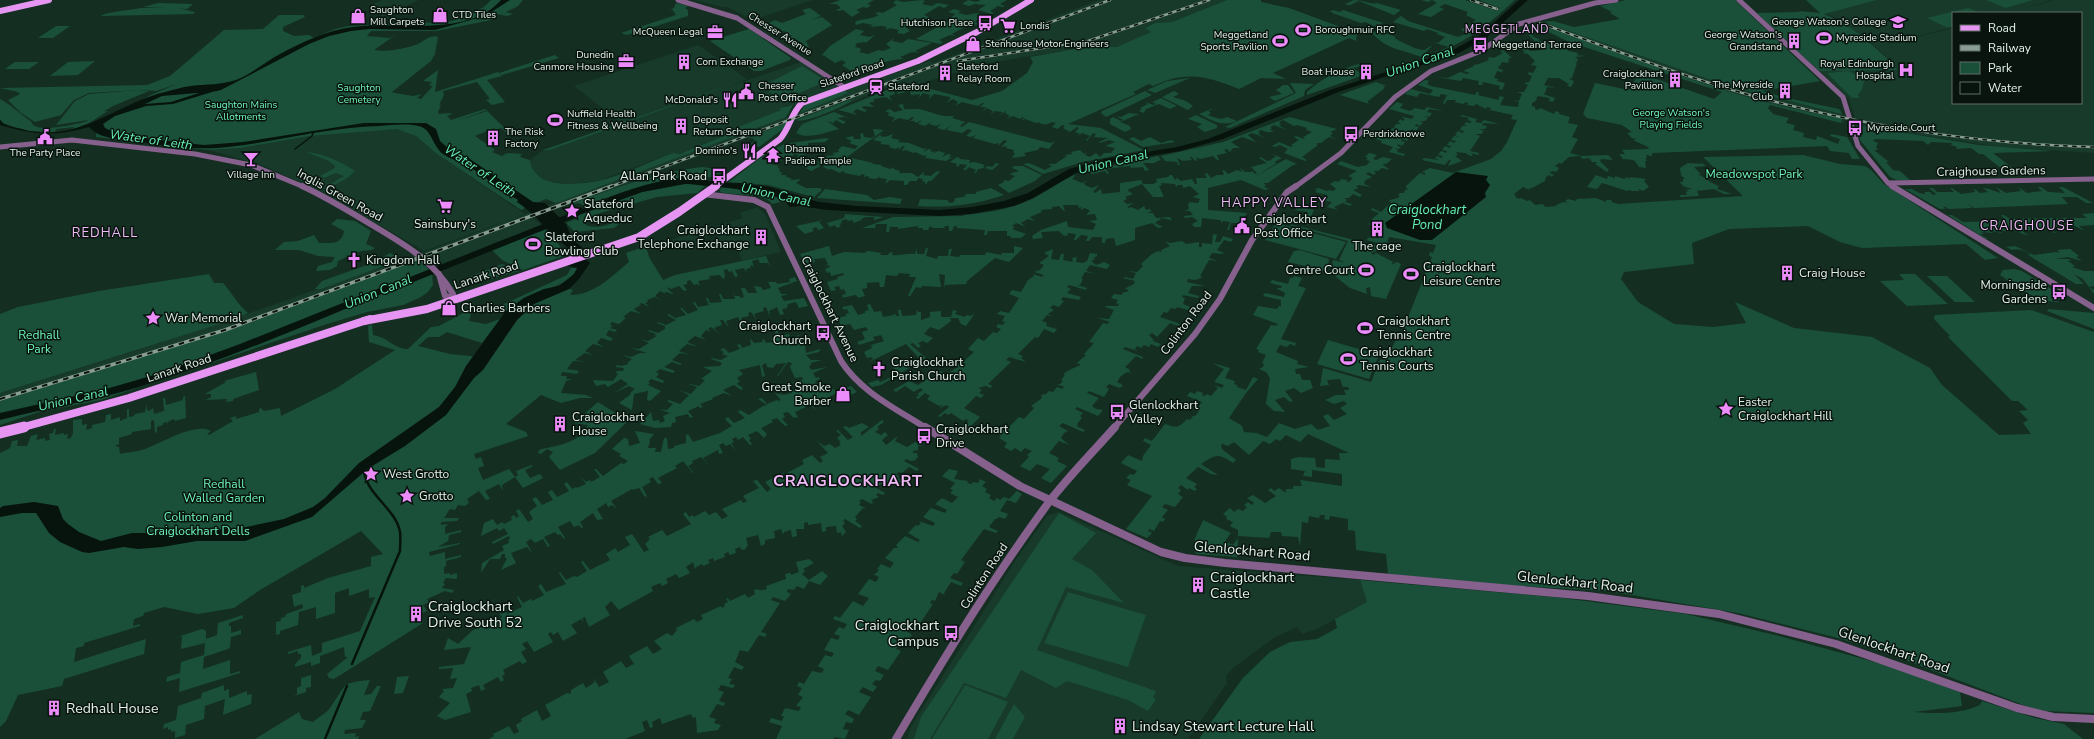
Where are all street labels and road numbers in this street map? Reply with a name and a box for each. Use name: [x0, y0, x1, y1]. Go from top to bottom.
street label: Chesser Avenue: [745, 9, 815, 59]
street label: Slateford Road: [818, 56, 886, 92]
street label: Craighouse Gardens: [1936, 162, 2046, 180]
street label: Inglis Green Road: [294, 165, 386, 225]
street label: Craiglockhart Avenue: [797, 253, 863, 365]
street label: Lanark Road: [451, 257, 521, 293]
street label: Colinton Road: [1157, 288, 1215, 358]
street label: Lanark Road: [144, 350, 214, 386]
street label: Glenlockhart Road: [1193, 536, 1311, 566]
street label: Colinton Road: [957, 540, 1011, 612]
street label: Glenlockhart Road: [1516, 566, 1634, 598]
street label: Glenlockhart Road: [1836, 622, 1952, 678]

